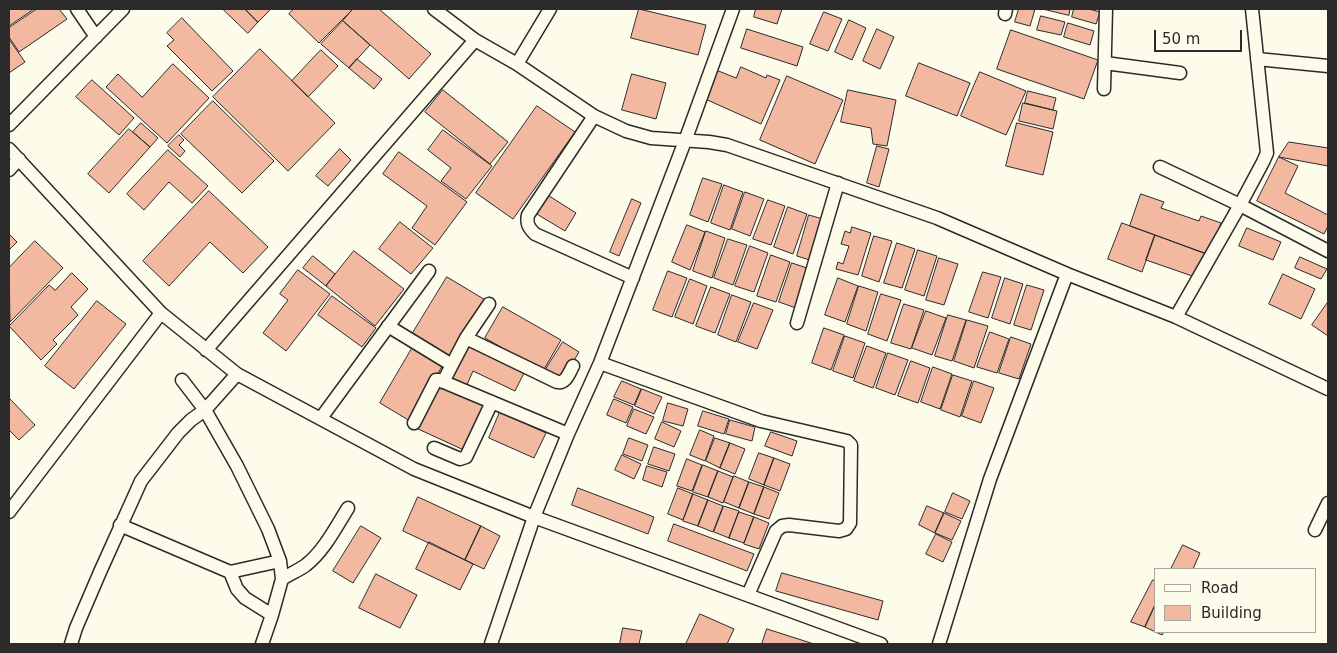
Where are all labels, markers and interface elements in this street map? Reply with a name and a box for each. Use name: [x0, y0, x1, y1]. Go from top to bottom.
scale bar: [1157, 20, 1244, 52]
text: 50 m: [1162, 30, 1200, 48]
legend: [1154, 568, 1317, 633]
text: Road: [1201, 579, 1239, 597]
text: Building: [1201, 604, 1262, 622]

